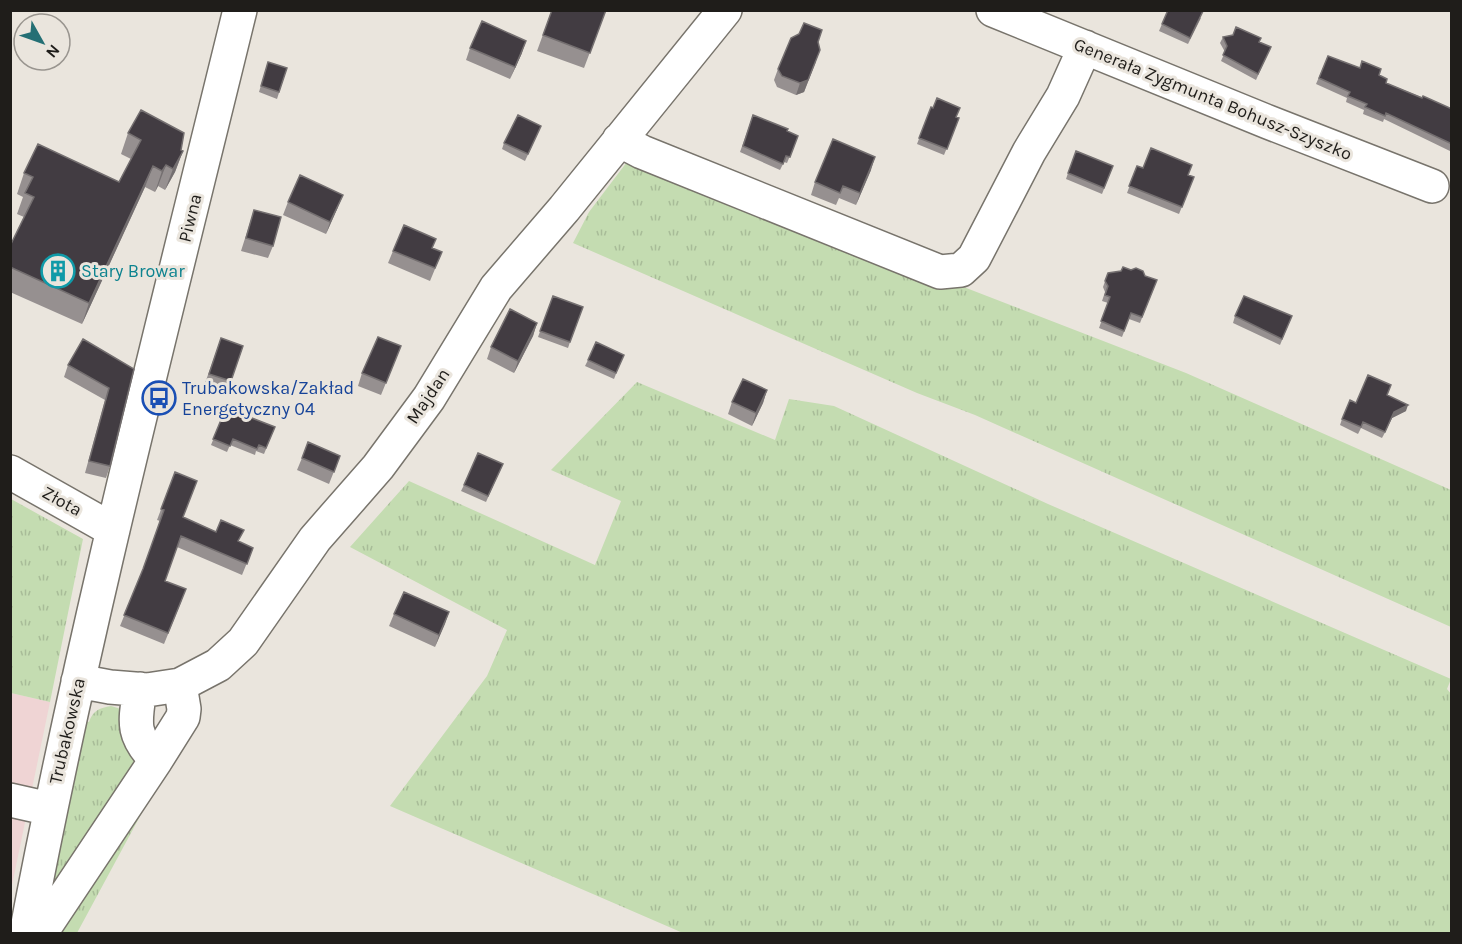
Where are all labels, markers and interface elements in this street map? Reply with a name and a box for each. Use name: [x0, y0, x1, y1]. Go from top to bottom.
north arrow: [12, 12, 72, 72]
street label: Generała Zygmunta Bohusz-Szyszko: [1071, 33, 1355, 165]
text: N: [42, 41, 64, 62]
street label: Piwna: [173, 191, 207, 245]
building icon: Stary Browar: [40, 253, 76, 289]
place label: Stary Browar: [81, 260, 185, 282]
street label: Majdan: [401, 364, 455, 428]
place label: Trubakowska/Zakład Energetyczny 04: [182, 377, 354, 420]
bus stop icon: Trubakowska/Zakład Energetyczny 04: [141, 380, 177, 416]
street label: Złota: [38, 481, 86, 521]
street label: Trubakowska: [44, 676, 90, 786]

